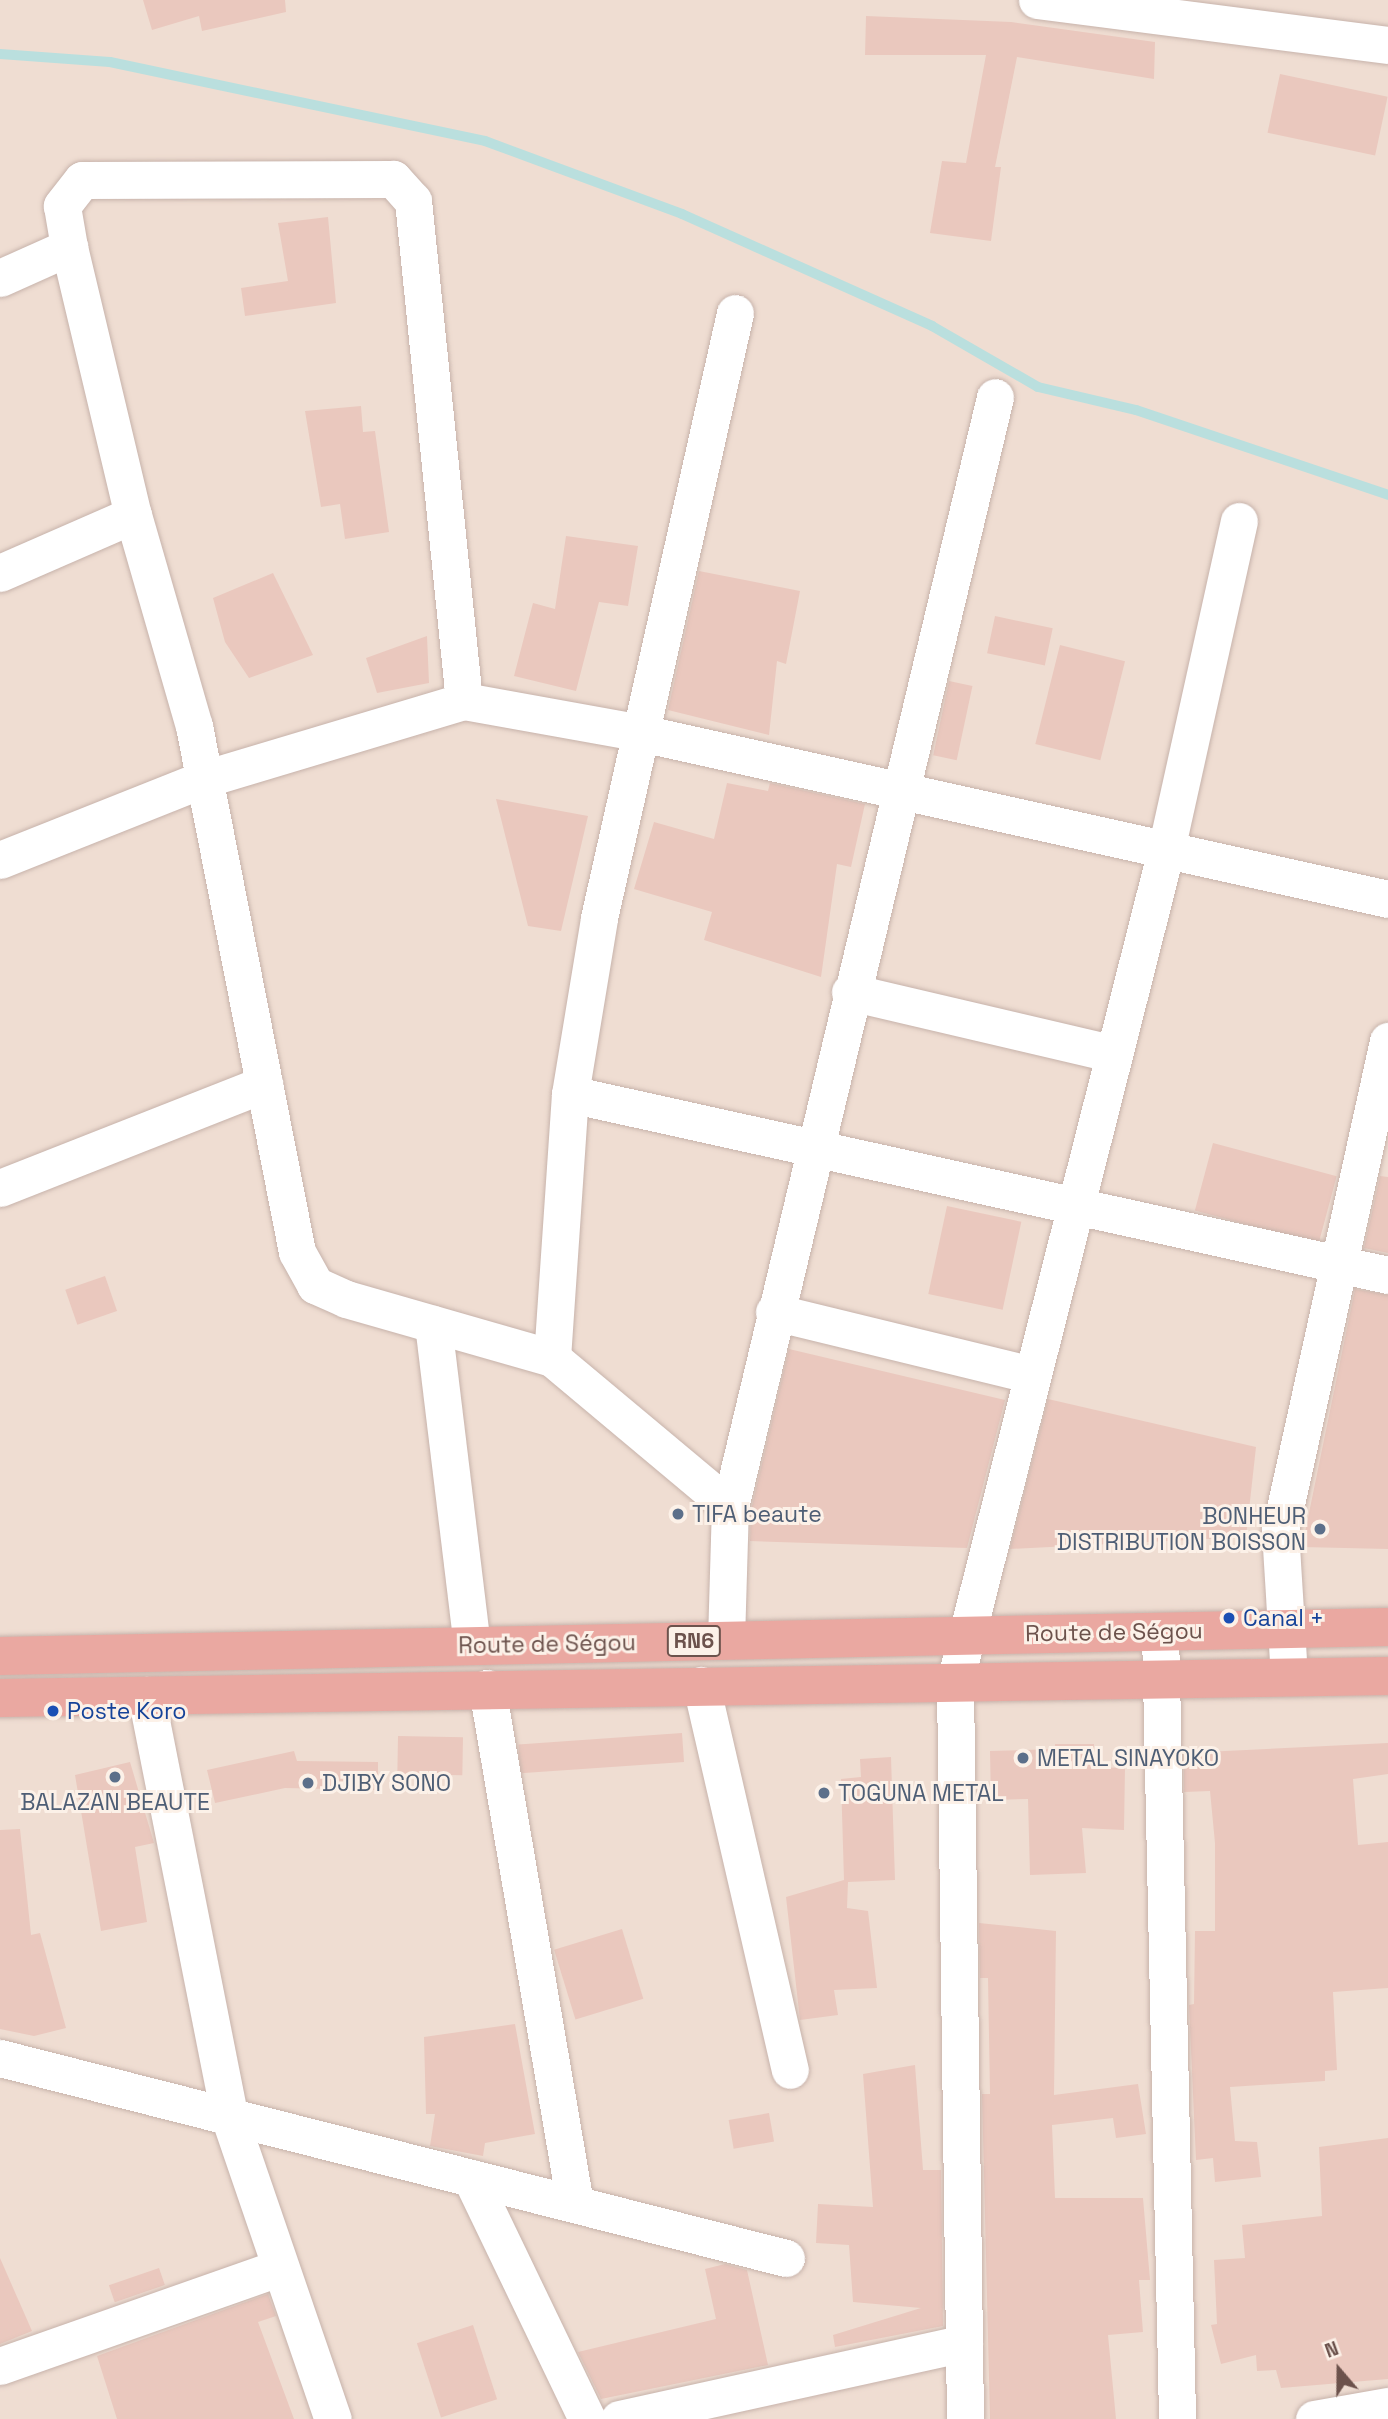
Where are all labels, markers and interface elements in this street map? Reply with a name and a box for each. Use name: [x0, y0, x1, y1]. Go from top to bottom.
place label: TIFA beaute: [692, 1500, 822, 1528]
place label: BONHEUR DISTRIBUTION BOISSON: [1057, 1502, 1306, 1556]
marker: TIFA beaute: [670, 1506, 686, 1522]
marker: BONHEUR DISTRIBUTION BOISSON: [1312, 1521, 1328, 1537]
place label: Canal +: [1243, 1604, 1324, 1632]
marker: Canal +: [1221, 1610, 1237, 1626]
street label: Route de Ségou: [1025, 1617, 1203, 1647]
road number: RN6: [666, 1624, 722, 1658]
street label: Route de Ségou: [458, 1629, 636, 1659]
place label: Poste Koro: [67, 1697, 186, 1725]
marker: Poste Koro: [45, 1703, 61, 1719]
place label: METAL SINAYOKO: [1037, 1744, 1220, 1772]
marker: METAL SINAYOKO: [1015, 1750, 1031, 1766]
marker: BALAZAN BEAUTE: [107, 1769, 123, 1785]
place label: DJIBY SONO: [322, 1769, 451, 1797]
marker: DJIBY SONO: [300, 1775, 316, 1791]
place label: TOGUNA METAL: [838, 1779, 1004, 1807]
marker: TOGUNA METAL: [816, 1785, 832, 1801]
place label: BALAZAN BEAUTE: [20, 1788, 210, 1816]
north arrow: [1304, 2335, 1374, 2405]
text: N: [1321, 2336, 1342, 2364]

